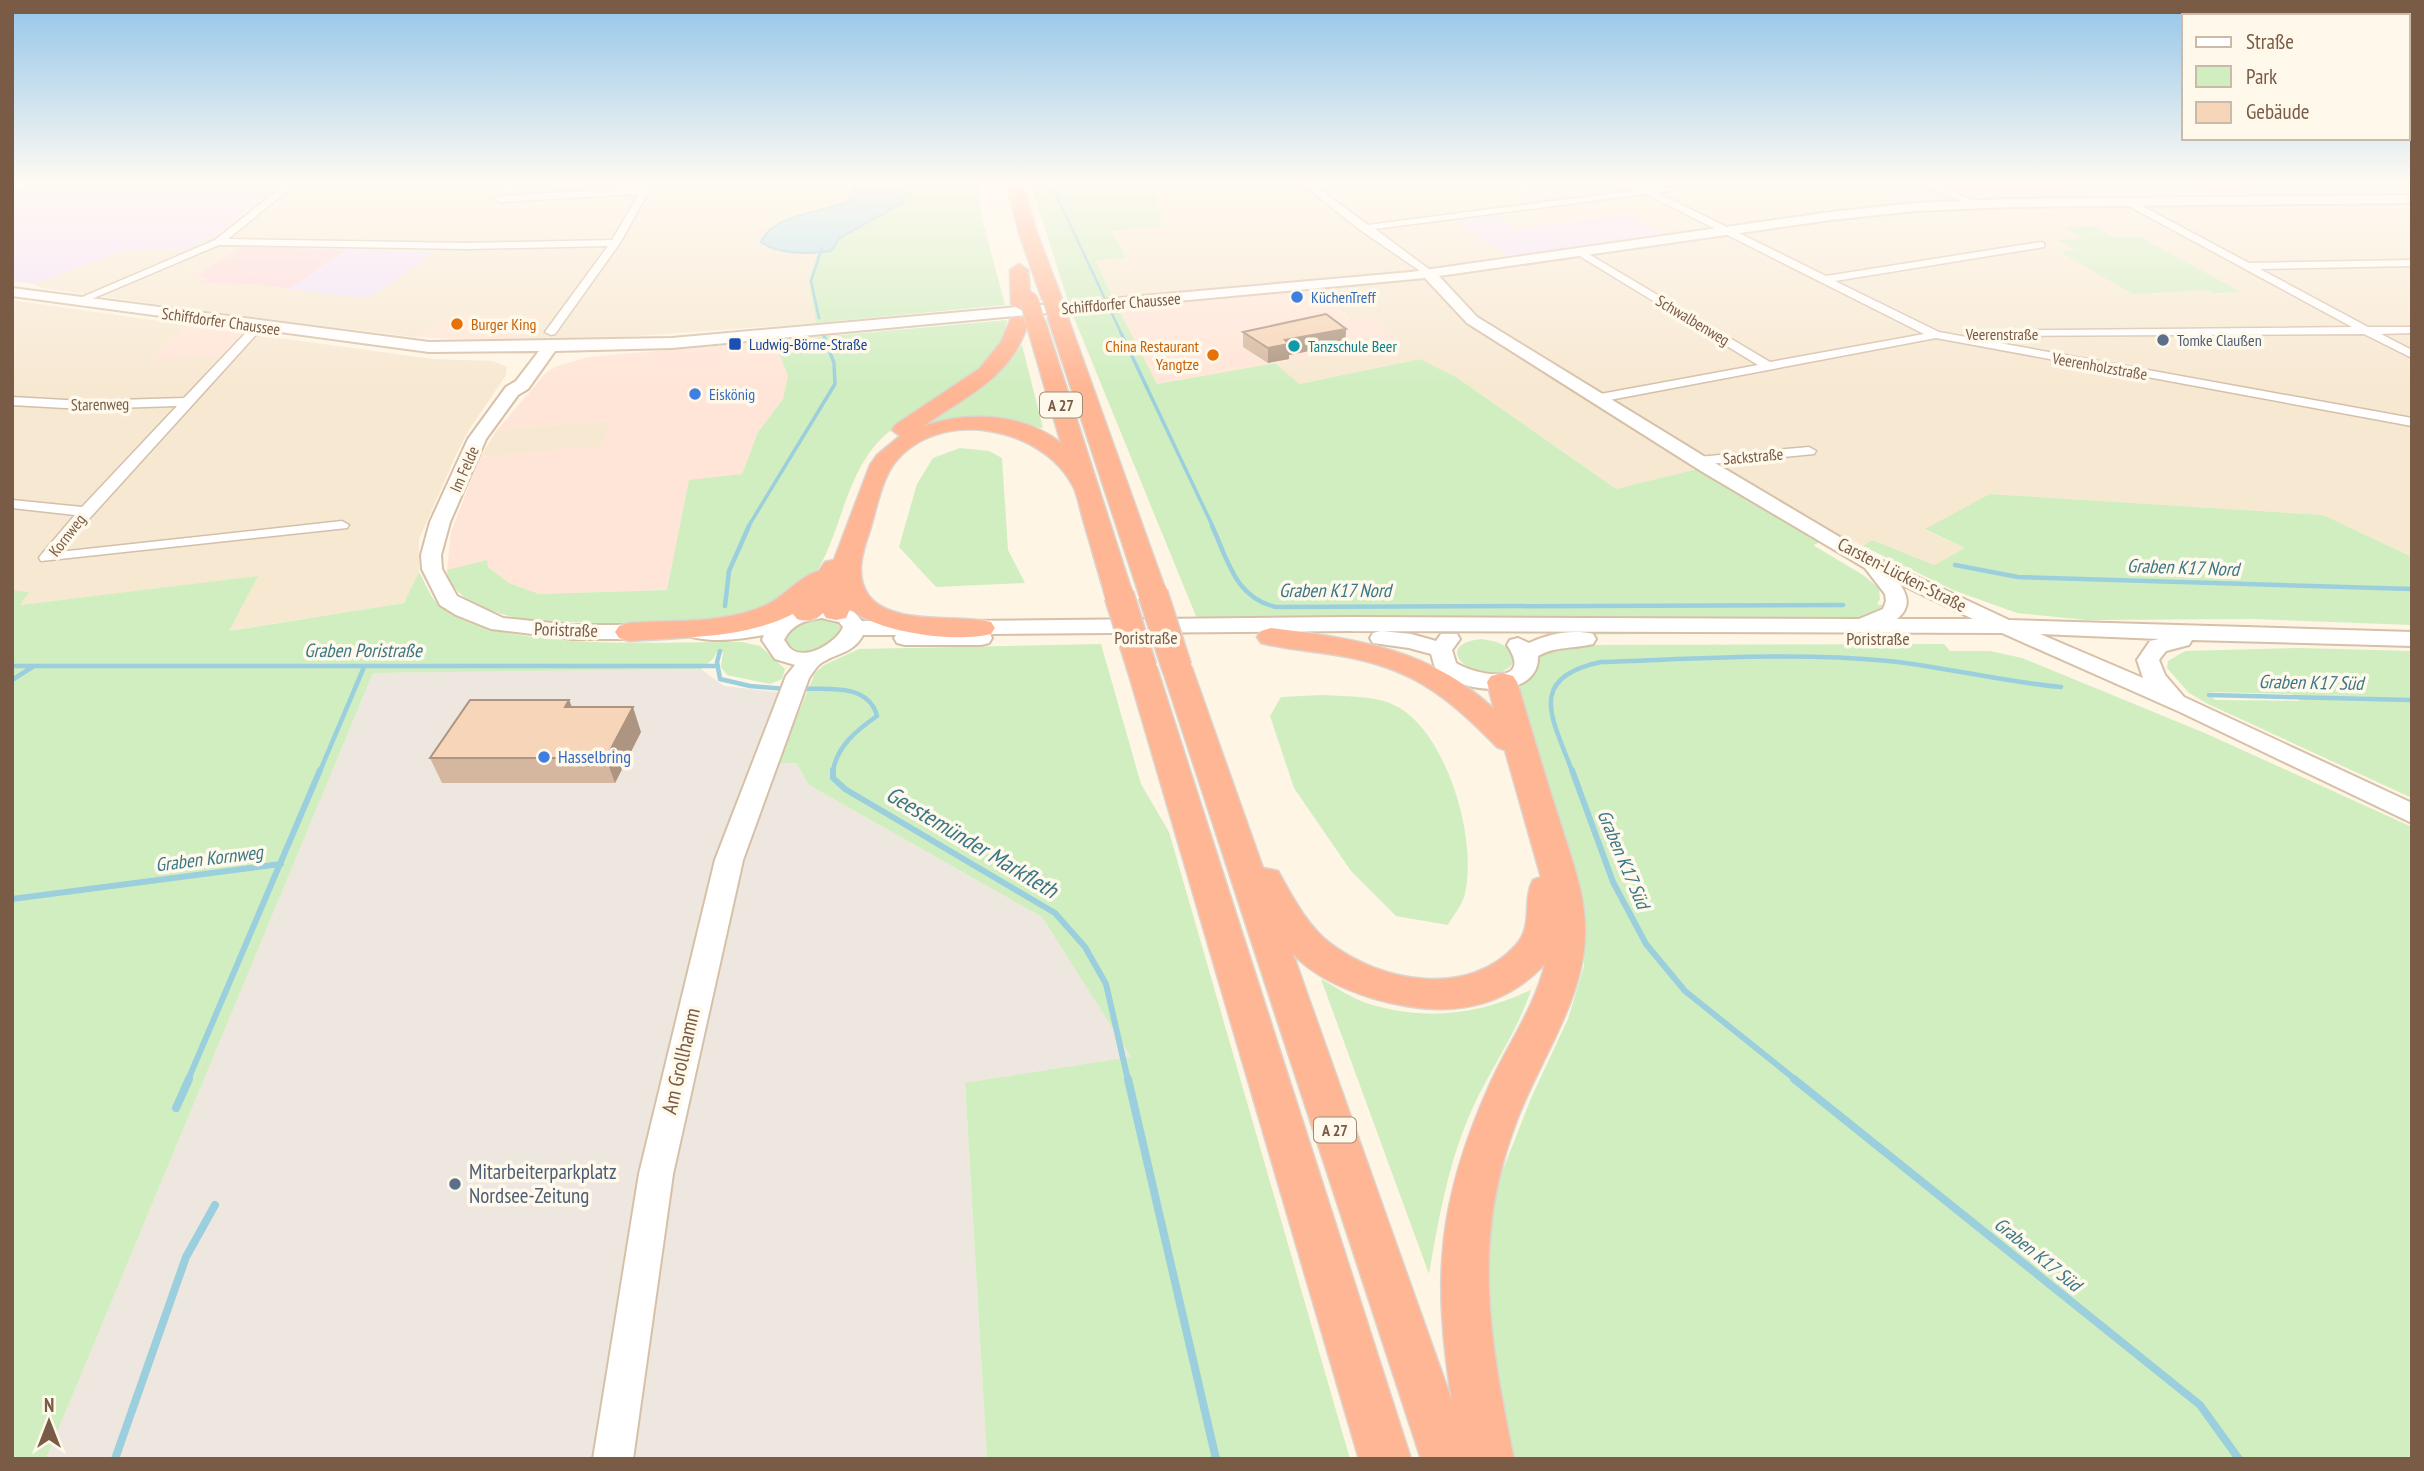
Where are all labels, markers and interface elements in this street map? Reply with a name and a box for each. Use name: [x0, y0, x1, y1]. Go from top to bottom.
legend: [2182, 14, 2410, 140]
text: Straße: [2246, 28, 2294, 55]
text: Park: [2246, 63, 2277, 90]
text: Gebäude: [2246, 98, 2309, 125]
place label: KüchenTreff: [1311, 287, 1376, 307]
street label: Schiffdorfer Chaussee: [1061, 288, 1181, 318]
marker: KüchenTreff: [1289, 289, 1305, 305]
street label: Schwalbenweg: [1653, 290, 1733, 350]
street label: Schiffdorfer Chaussee: [160, 303, 282, 339]
place label: Burger King: [471, 314, 536, 334]
marker: Burger King: [449, 316, 465, 332]
street label: Veerenstraße: [1965, 324, 2038, 344]
place label: Tomke Claußen: [2177, 330, 2262, 350]
marker: Tomke Claußen: [2155, 332, 2171, 348]
place label: Ludwig-Börne-Straße: [749, 334, 867, 354]
marker: Ludwig-Börne-Straße: [727, 336, 743, 352]
place label: China Restaurant Yangtze: [1105, 336, 1200, 374]
place label: Tanzschule Beer: [1308, 336, 1397, 356]
marker: Tanzschule Beer: [1286, 338, 1302, 354]
marker: China Restaurant Yangtze: [1205, 347, 1221, 363]
street label: Veerenholzstraße: [2050, 348, 2149, 384]
place label: Eiskönig: [709, 384, 755, 404]
marker: Eiskönig: [687, 386, 703, 402]
road number: A 27: [1040, 392, 1082, 418]
street label: Starenweg: [71, 393, 129, 415]
street label: Im Felde: [445, 443, 483, 495]
street label: Sackstraße: [1722, 443, 1784, 469]
street label: Kornweg: [44, 510, 90, 560]
street label: Carsten-Lücken-Straße: [1834, 532, 1971, 617]
water label: Graben K17 Nord: [2127, 553, 2242, 581]
water label: Graben K17 Nord: [1279, 578, 1394, 602]
street label: Poristraße: [534, 617, 598, 642]
street label: Poristraße: [1114, 626, 1178, 649]
street label: Poristraße: [1846, 627, 1910, 650]
water label: Graben Poristraße: [304, 638, 423, 662]
water label: Graben K17 Süd: [2258, 669, 2366, 695]
place label: Hasselbring: [558, 745, 631, 768]
marker: Hasselbring: [536, 749, 552, 765]
water label: Geestemünder Markfleth: [881, 779, 1065, 905]
water label: Graben K17 Süd: [1592, 806, 1657, 915]
water label: Graben Kornweg: [154, 839, 266, 876]
street label: Am Grollhamm: [655, 1005, 706, 1117]
road number: A 27: [1314, 1118, 1356, 1142]
place label: Mitarbeiterparkplatz Nordsee-Zeitung: [469, 1158, 616, 1209]
marker: Mitarbeiterparkplatz Nordsee-Zeitung: [447, 1176, 463, 1192]
water label: Graben K17 Süd: [1990, 1212, 2088, 1298]
north arrow: [14, 1387, 84, 1457]
text: N: [44, 1393, 54, 1417]

